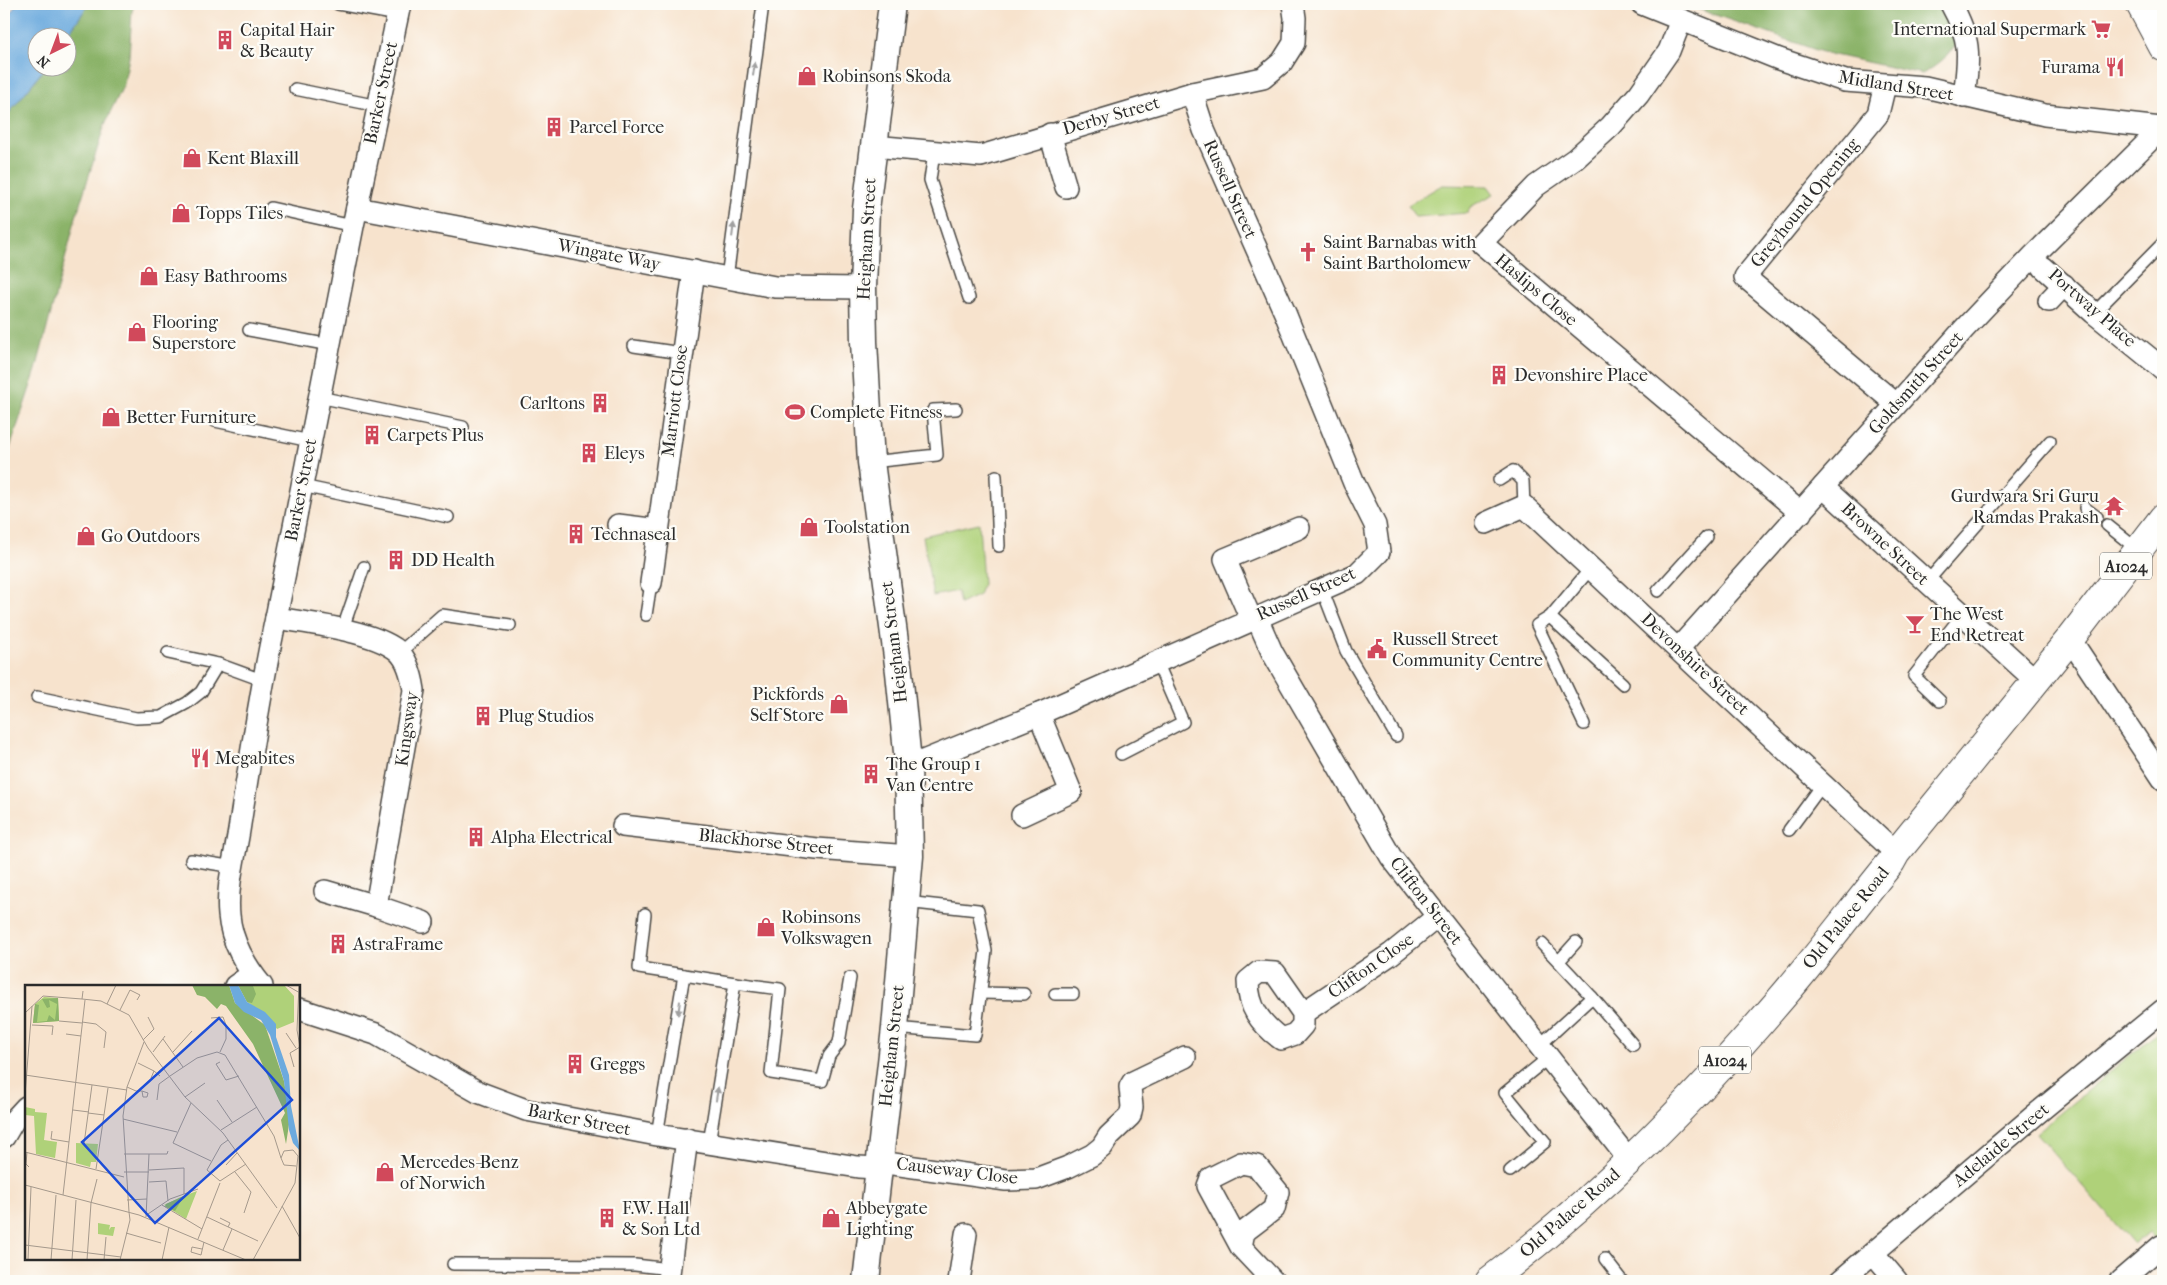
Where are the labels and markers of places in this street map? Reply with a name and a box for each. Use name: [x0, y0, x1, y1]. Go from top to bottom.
supermarket icon: International Supermark: [2090, 18, 2112, 40]
place label: International Supermark: [1893, 19, 2087, 40]
place label: Capital Hair & Beauty: [240, 20, 335, 62]
building icon: Capital Hair & Beauty: [214, 29, 236, 51]
restaurant icon: Furama: [2104, 56, 2126, 78]
place label: Furama: [2041, 57, 2101, 78]
shop icon: Robinsons Skoda: [796, 65, 818, 87]
place label: Robinsons Skoda: [822, 66, 952, 87]
building icon: Parcel Force: [543, 116, 565, 138]
place label: Parcel Force: [569, 117, 664, 138]
shop icon: Kent Blaxill: [181, 147, 203, 169]
place label: Kent Blaxill: [207, 148, 299, 169]
shop icon: Topps Tiles: [170, 202, 192, 224]
place label: Topps Tiles: [196, 203, 283, 224]
place label: Saint Barnabas with Saint Bartholomew: [1323, 232, 1476, 274]
church icon: Saint Barnabas with Saint Bartholomew: [1297, 241, 1319, 263]
shop icon: Easy Bathrooms: [138, 265, 160, 287]
place label: Easy Bathrooms: [164, 266, 288, 287]
place label: Flooring Superstore: [152, 312, 236, 354]
shop icon: Flooring Superstore: [126, 321, 148, 343]
building icon: Devonshire Place: [1488, 364, 1510, 386]
place label: Devonshire Place: [1514, 365, 1648, 386]
building icon: Carltons: [589, 392, 611, 414]
place label: Carltons: [520, 393, 585, 414]
sports icon: Complete Fitness: [784, 401, 806, 423]
place label: Complete Fitness: [810, 402, 943, 423]
shop icon: Better Furniture: [100, 406, 122, 428]
place label: Better Furniture: [126, 407, 256, 428]
building icon: Carpets Plus: [361, 424, 383, 446]
place label: Carpets Plus: [387, 425, 484, 446]
building icon: Eleys: [578, 442, 600, 464]
place label: Eleys: [604, 443, 645, 464]
place label: Gurdwara Sri Guru Ramdas Prakash: [1951, 486, 2099, 528]
temple icon: Gurdwara Sri Guru Ramdas Prakash: [2103, 495, 2125, 517]
shop icon: Toolstation: [798, 516, 820, 538]
place label: Toolstation: [824, 517, 911, 538]
building icon: Technaseal: [565, 523, 587, 545]
place label: Technaseal: [591, 524, 676, 545]
shop icon: Go Outdoors: [75, 525, 97, 547]
place label: Go Outdoors: [101, 526, 200, 547]
building icon: DD Health: [385, 549, 407, 571]
place label: DD Health: [411, 550, 495, 571]
place label: The West End Retreat: [1930, 604, 2025, 646]
bar icon: The West End Retreat: [1904, 613, 1926, 635]
place label: Russell Street Community Centre: [1392, 629, 1543, 671]
public building icon: Russell Street Community Centre: [1366, 638, 1388, 660]
place label: Pickfords Self Store: [750, 684, 824, 726]
shop icon: Pickfords Self Store: [828, 693, 850, 715]
building icon: Plug Studios: [472, 705, 494, 727]
place label: Plug Studios: [498, 706, 594, 727]
restaurant icon: Megabites: [189, 747, 211, 769]
place label: Megabites: [215, 748, 295, 769]
place label: The Group 1 Van Centre: [885, 754, 981, 796]
building icon: The Group 1 Van Centre: [860, 763, 882, 785]
building icon: Alpha Electrical: [465, 826, 487, 848]
place label: Alpha Electrical: [490, 827, 613, 848]
place label: Robinsons Volkswagen: [780, 907, 872, 949]
shop icon: Robinsons Volkswagen: [755, 916, 777, 938]
building icon: AstraFrame: [327, 933, 349, 955]
place label: AstraFrame: [352, 934, 443, 955]
building icon: Greggs: [564, 1053, 586, 1075]
place label: Greggs: [590, 1054, 645, 1075]
place label: Mercedes-Benz of Norwich: [400, 1152, 519, 1194]
shop icon: Mercedes-Benz of Norwich: [374, 1161, 396, 1183]
place label: F.W. Hall & Son Ltd: [622, 1198, 701, 1240]
place label: Abbeygate Lighting: [845, 1198, 928, 1240]
building icon: F.W. Hall & Son Ltd: [596, 1207, 618, 1229]
shop icon: Abbeygate Lighting: [820, 1207, 842, 1229]

